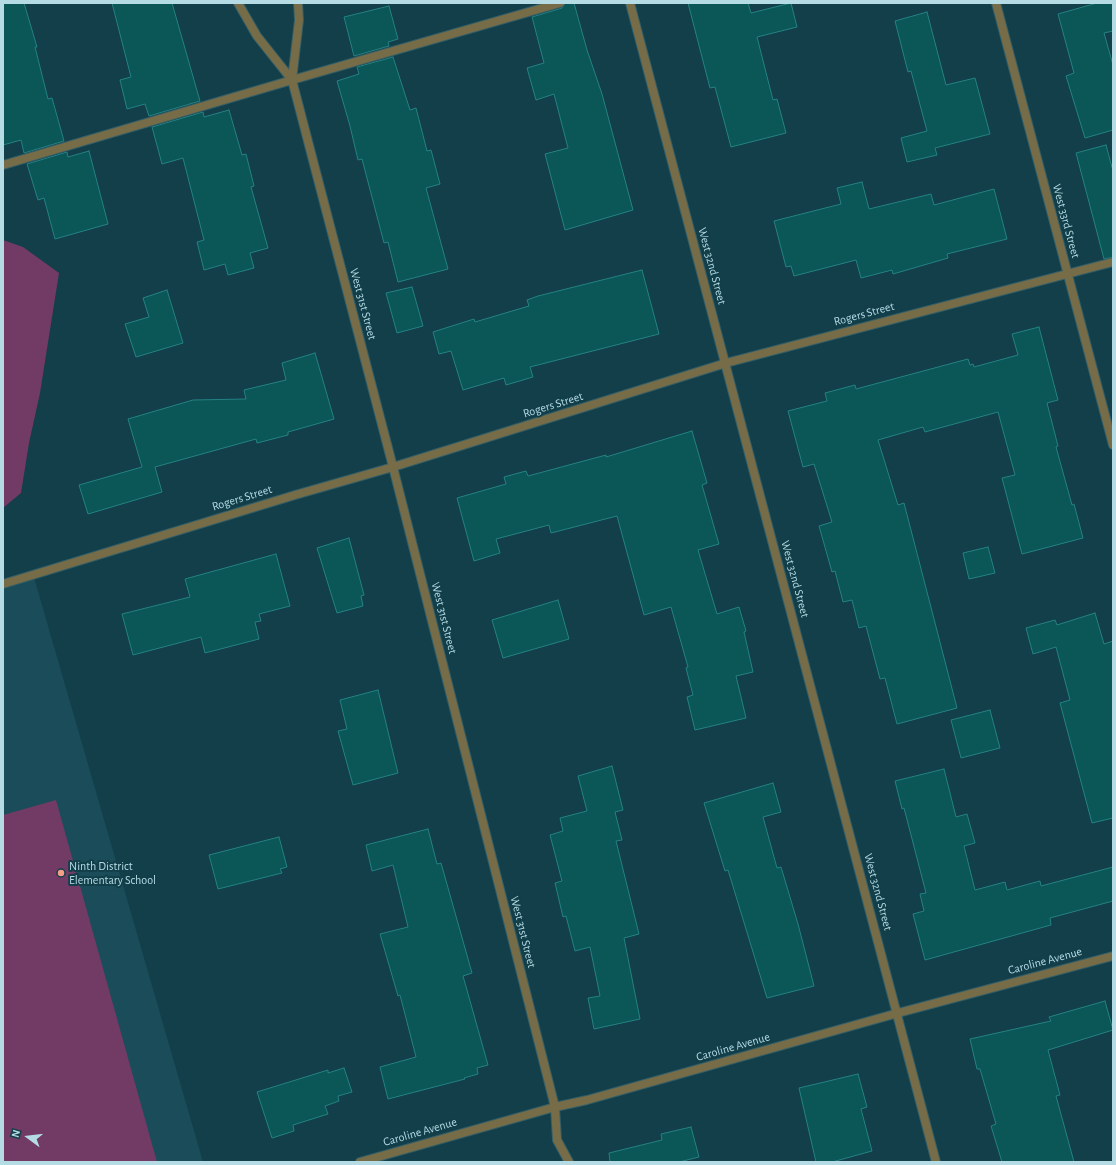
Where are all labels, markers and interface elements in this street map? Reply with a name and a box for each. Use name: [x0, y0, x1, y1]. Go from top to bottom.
street label: West 33rd Street: [1049, 182, 1083, 260]
street label: West 32nd Street: [695, 226, 729, 306]
street label: West 31st Street: [347, 267, 379, 341]
street label: Rogers Street: [832, 299, 896, 329]
street label: Rogers Street: [521, 389, 585, 421]
street label: Rogers Street: [210, 482, 274, 514]
street label: West 32nd Street: [778, 539, 812, 619]
street label: West 31st Street: [428, 581, 460, 655]
street label: West 32nd Street: [861, 852, 895, 932]
place label: Ninth District Elementary School: [69, 859, 156, 887]
marker: Ninth District Elementary School: [56, 868, 66, 878]
street label: West 31st Street: [507, 895, 539, 969]
street label: Caroline Avenue: [1006, 944, 1084, 978]
street label: Caroline Avenue: [695, 1030, 771, 1064]
street label: Caroline Avenue: [382, 1115, 458, 1149]
north arrow: [8, 1117, 48, 1157]
text: N: [10, 1129, 22, 1139]

